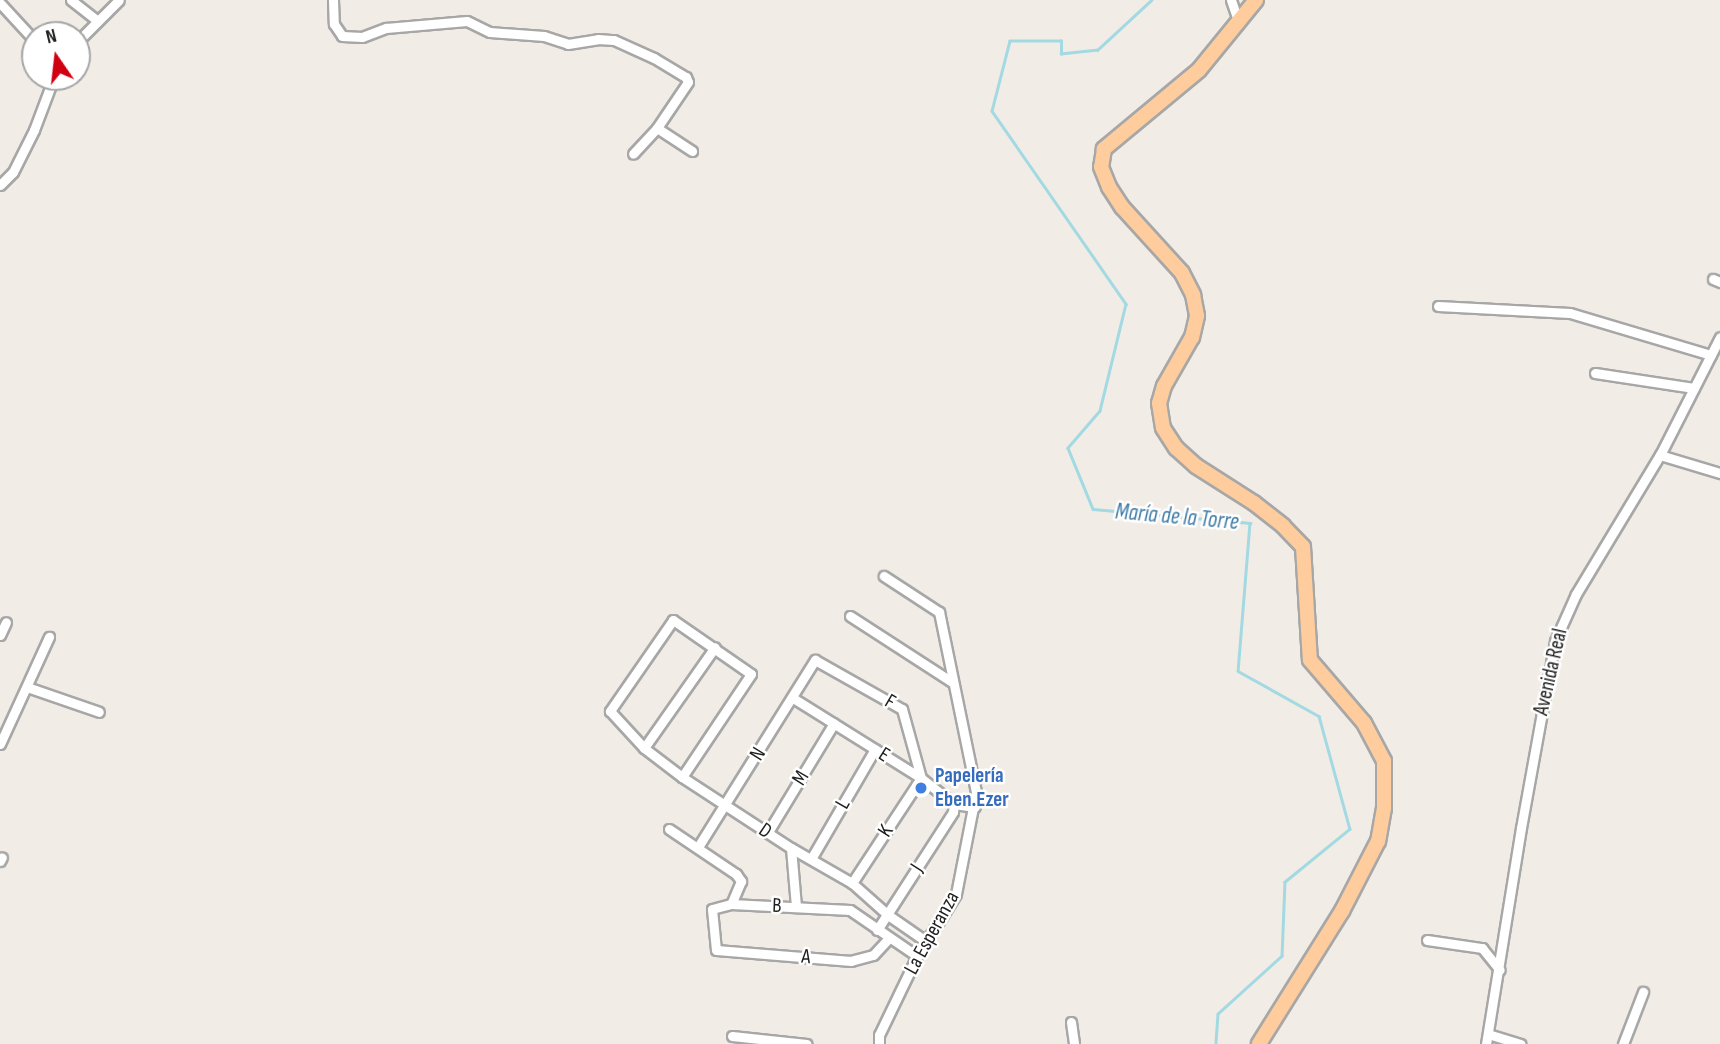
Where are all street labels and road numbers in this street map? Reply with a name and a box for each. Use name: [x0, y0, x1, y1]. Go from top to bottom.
street label: Avenida Real: [1529, 626, 1573, 718]
street label: F: [880, 689, 900, 715]
street label: E: [874, 742, 894, 768]
street label: N: [744, 743, 772, 765]
street label: M: [787, 766, 815, 790]
street label: L: [830, 794, 856, 814]
street label: D: [754, 818, 776, 844]
street label: K: [873, 820, 899, 842]
street label: J: [905, 859, 929, 877]
street label: La Esperanza: [899, 887, 965, 979]
street label: B: [772, 893, 782, 919]
street label: A: [800, 944, 812, 970]

